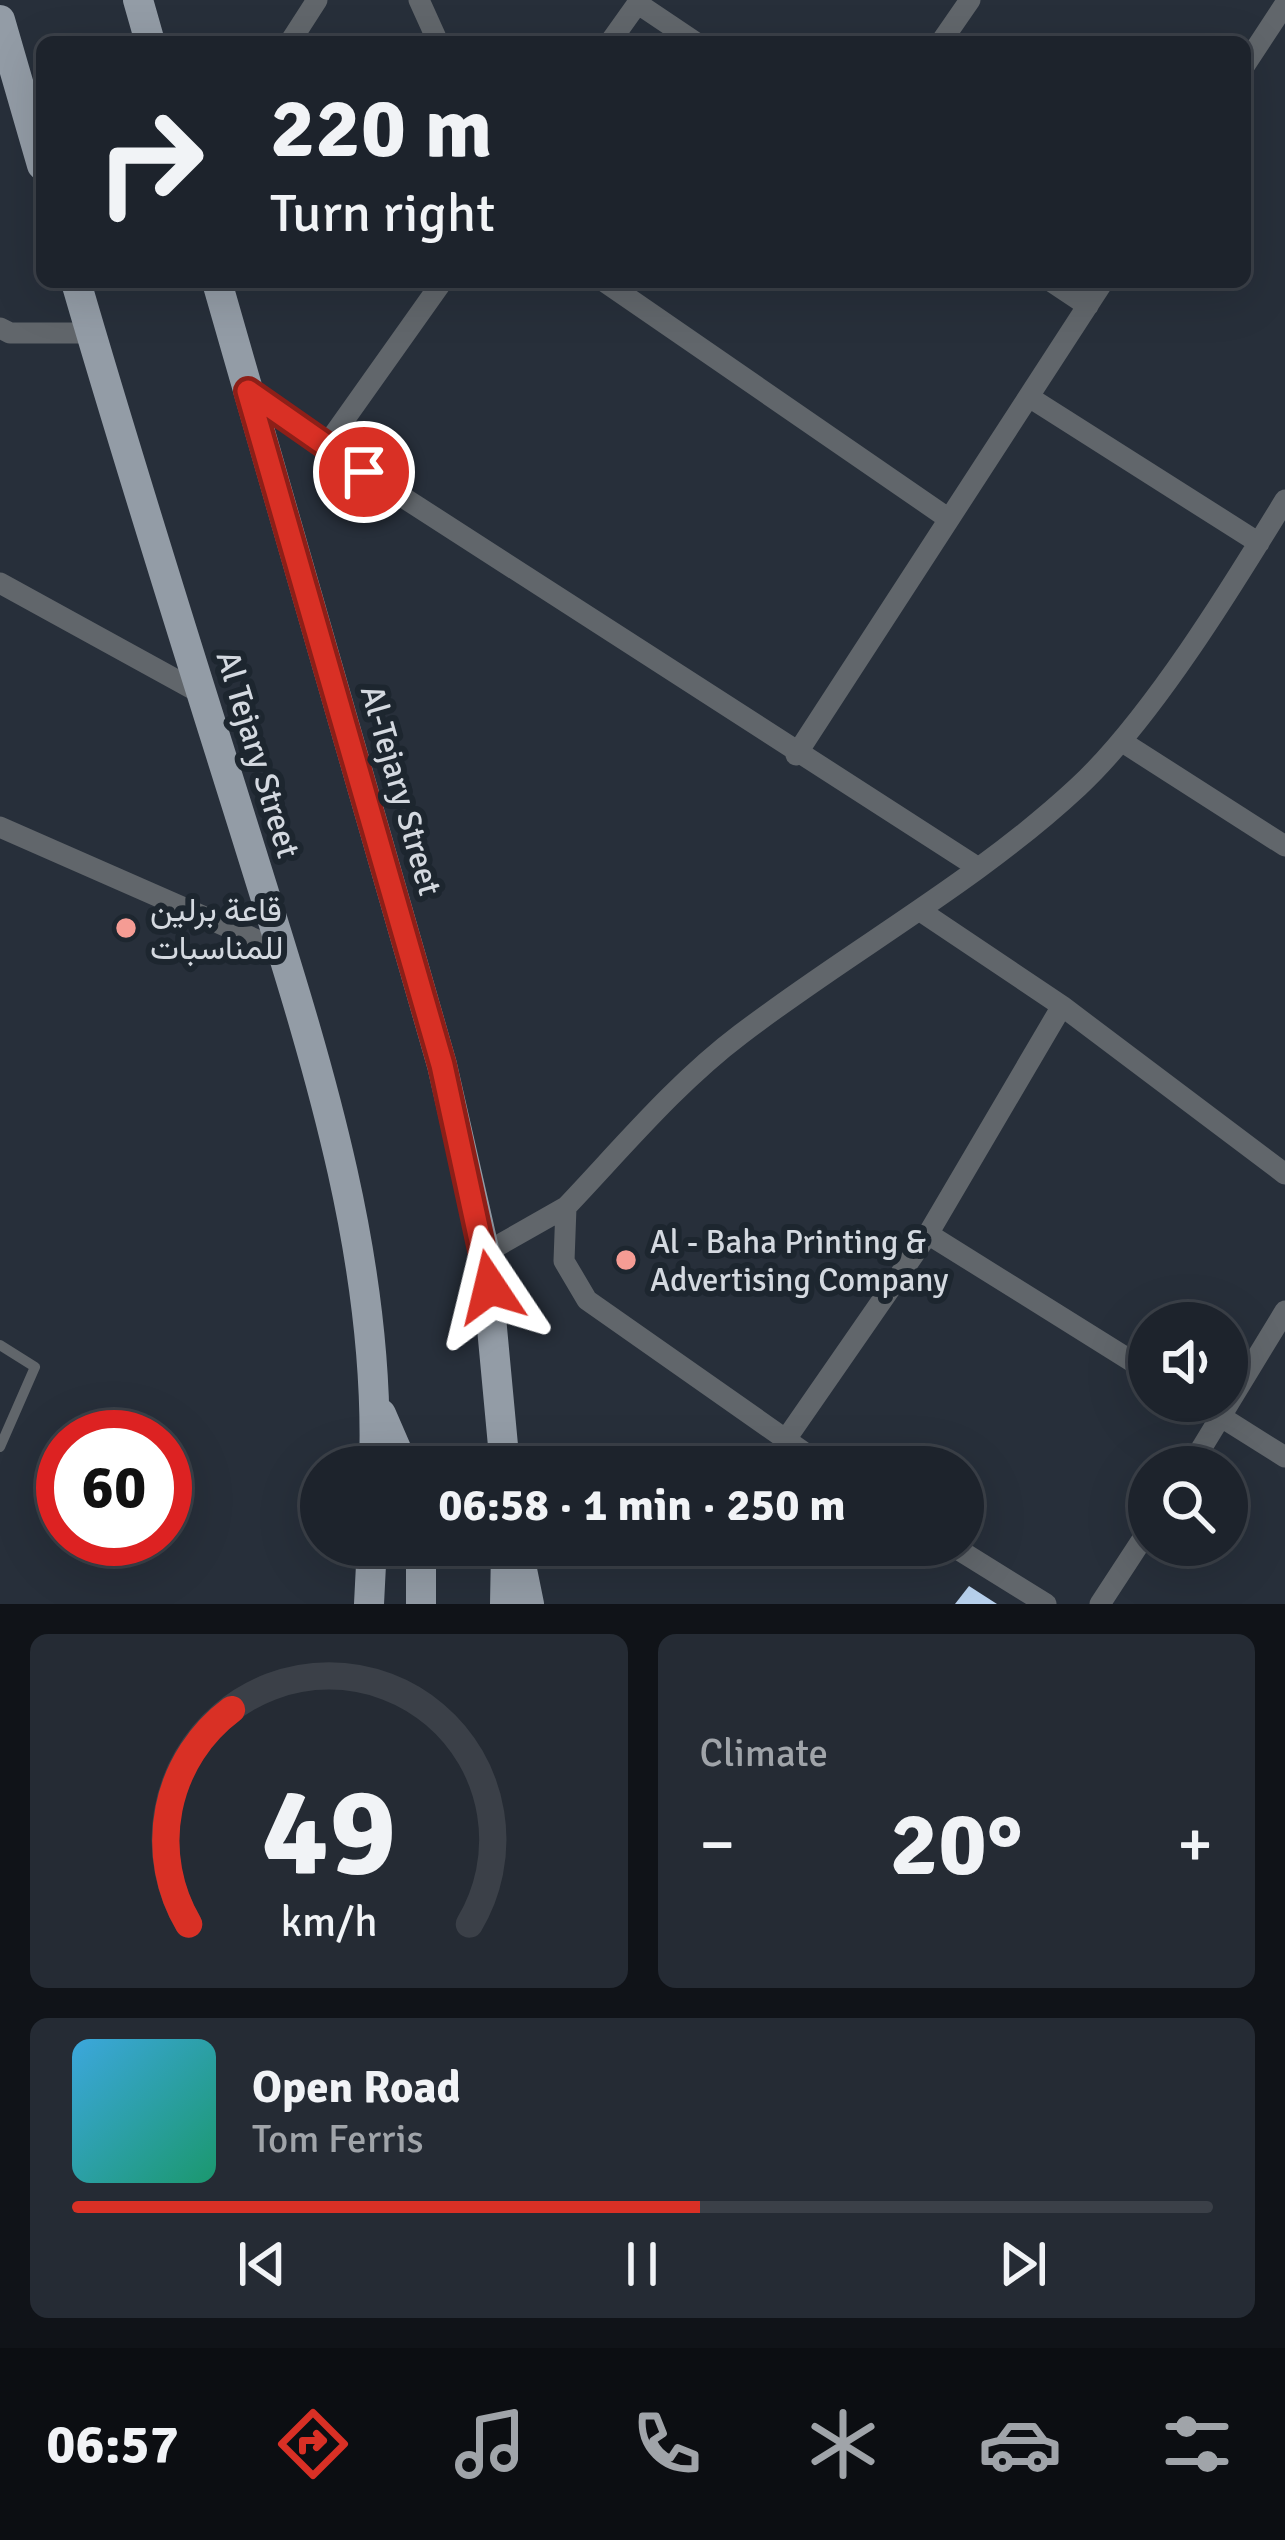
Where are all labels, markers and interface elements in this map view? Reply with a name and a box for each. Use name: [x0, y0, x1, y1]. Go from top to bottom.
text: 220 m: [270, 77, 492, 181]
icon: right: [72, 84, 228, 240]
text: Turn right: [270, 180, 495, 247]
pin: [313, 421, 415, 523]
icon: arrive: [331, 439, 397, 505]
street label: Al Tejary Street: [207, 646, 309, 863]
street label: Al-Tejary Street: [351, 681, 450, 900]
place label: قاعة برلين للمناسبات: [150, 890, 284, 969]
marker: قاعة برلين للمناسبات: [113, 915, 139, 941]
place label: Al - Baha Printing & Advertising Company: [650, 1222, 949, 1301]
position arrow: [427, 1224, 553, 1350]
marker: Al - Baha Printing & Advertising Company: [613, 1247, 639, 1273]
map controls: [1128, 1302, 1248, 1566]
button: sound: [1128, 1302, 1248, 1422]
speed limit sign: 60: [36, 1410, 192, 1566]
button: search: [1128, 1446, 1248, 1566]
text: 06:58 · 1 min · 250 m: [438, 1478, 846, 1533]
text: Climate: [700, 1729, 828, 1777]
text: 49: [261, 1756, 396, 1909]
text: 20°: [890, 1789, 1023, 1900]
text: −: [700, 1804, 735, 1885]
text: +: [1177, 1804, 1213, 1885]
text: km/h: [280, 1896, 377, 1949]
text: Open Road: [252, 2060, 461, 2115]
text: Tom Ferris: [252, 2115, 424, 2163]
icon: previous: [229, 2231, 295, 2297]
icon: pause: [609, 2231, 675, 2297]
icon: next: [990, 2231, 1056, 2297]
icon: directions: [271, 2402, 355, 2486]
icon: music: [448, 2402, 532, 2486]
icon: phone: [625, 2402, 709, 2486]
icon: climate: [801, 2402, 885, 2486]
icon: car: [978, 2402, 1062, 2486]
icon: filters: [1155, 2402, 1239, 2486]
text: 06:57: [46, 2411, 179, 2478]

